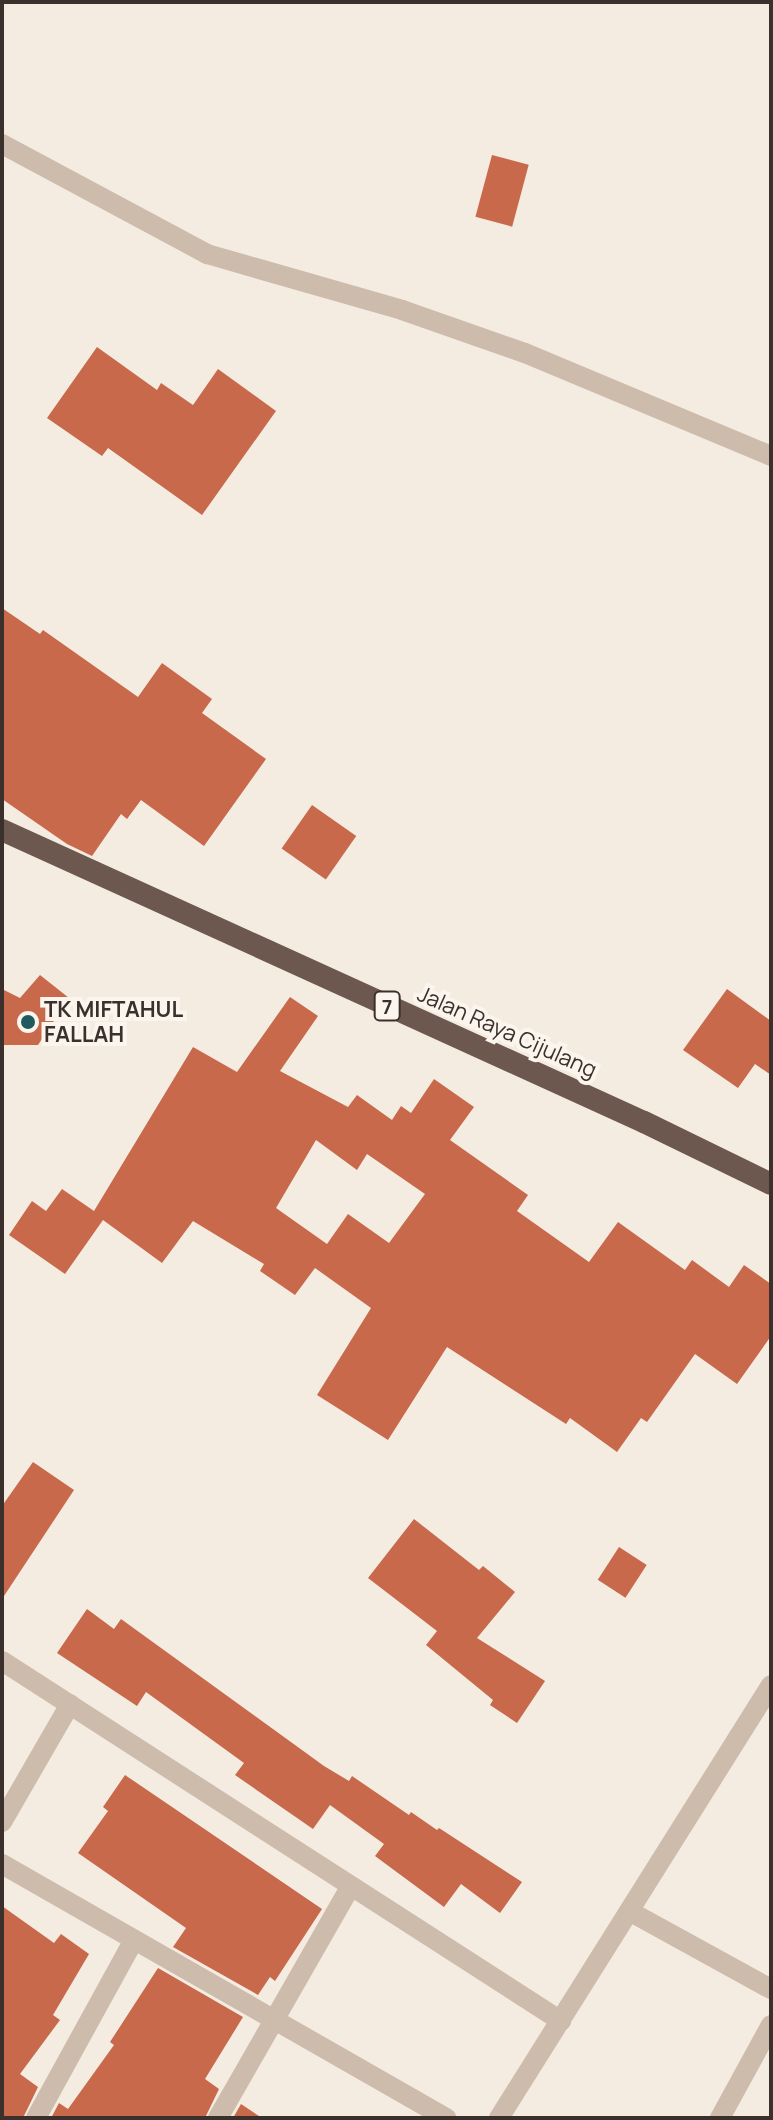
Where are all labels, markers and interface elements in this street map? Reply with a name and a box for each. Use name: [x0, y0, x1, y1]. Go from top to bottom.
street label: Jalan Raya Cijulang: [413, 981, 601, 1083]
road number: 7: [373, 990, 401, 1022]
place label: TK MIFTAHUL FALLAH: [44, 996, 184, 1048]
marker: TK MIFTAHUL FALLAH: [19, 1013, 37, 1031]

